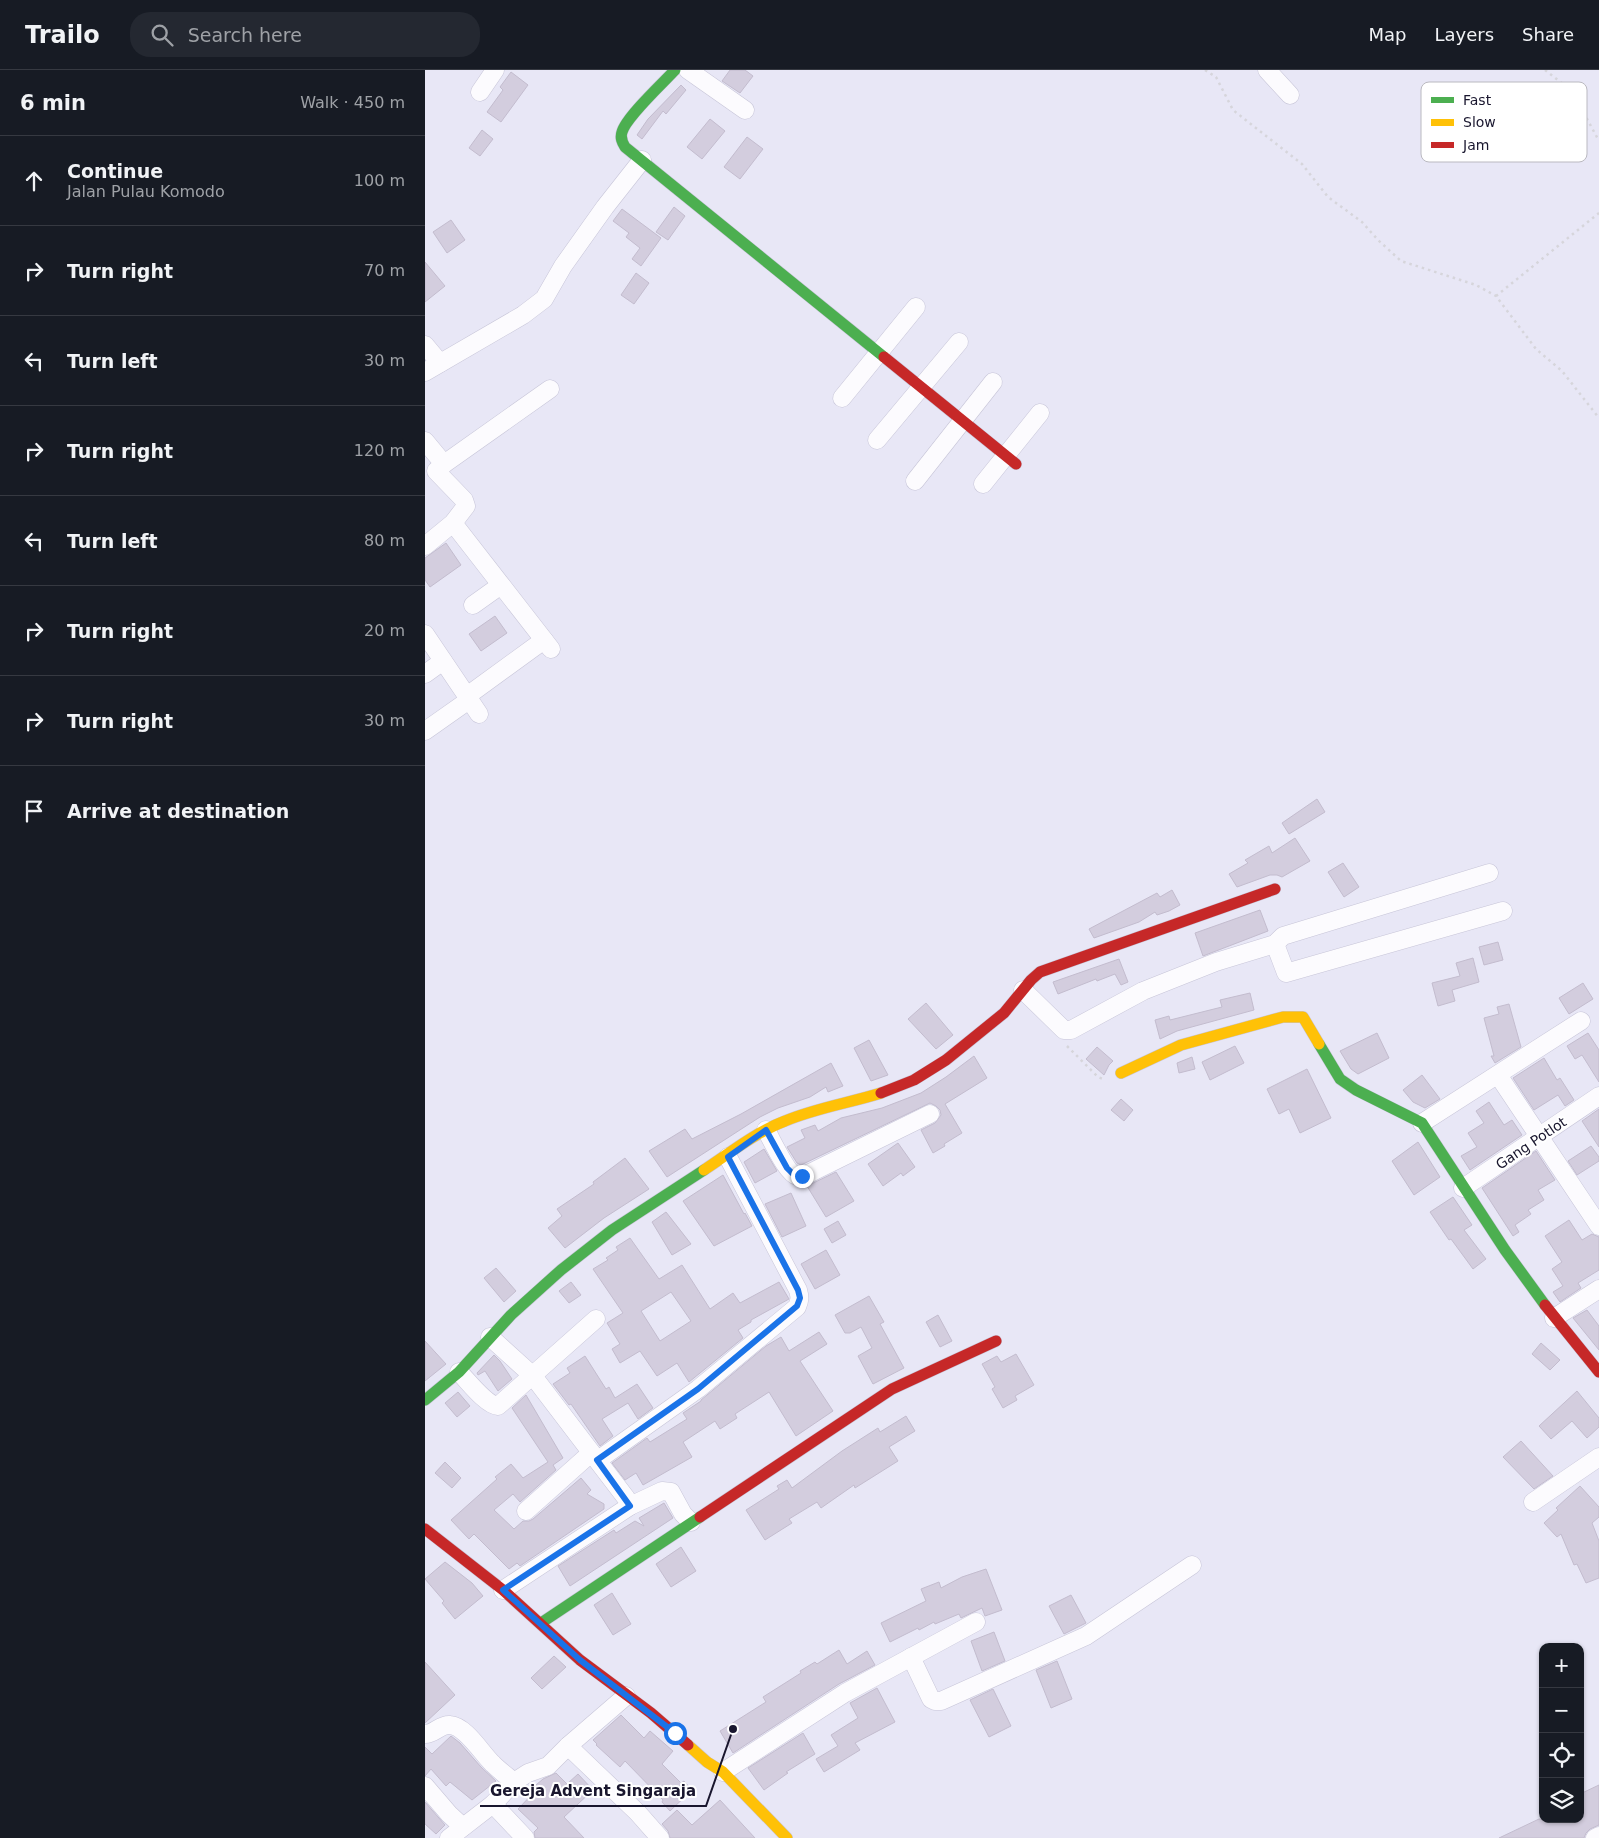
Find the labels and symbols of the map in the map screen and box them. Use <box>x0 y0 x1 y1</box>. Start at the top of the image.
legend <box>1421 82 1587 162</box>
text: Fast <box>1463 92 1492 108</box>
text: Slow <box>1463 114 1496 130</box>
text: Jam <box>1462 137 1489 153</box>
street label: Gang Potlot <box>1493 1113 1570 1172</box>
route end <box>791 1165 814 1188</box>
route start <box>664 1722 687 1745</box>
callout: Gereja Advent Singaraja <box>480 1776 706 1806</box>
text: Gereja Advent Singaraja <box>490 1782 696 1800</box>

